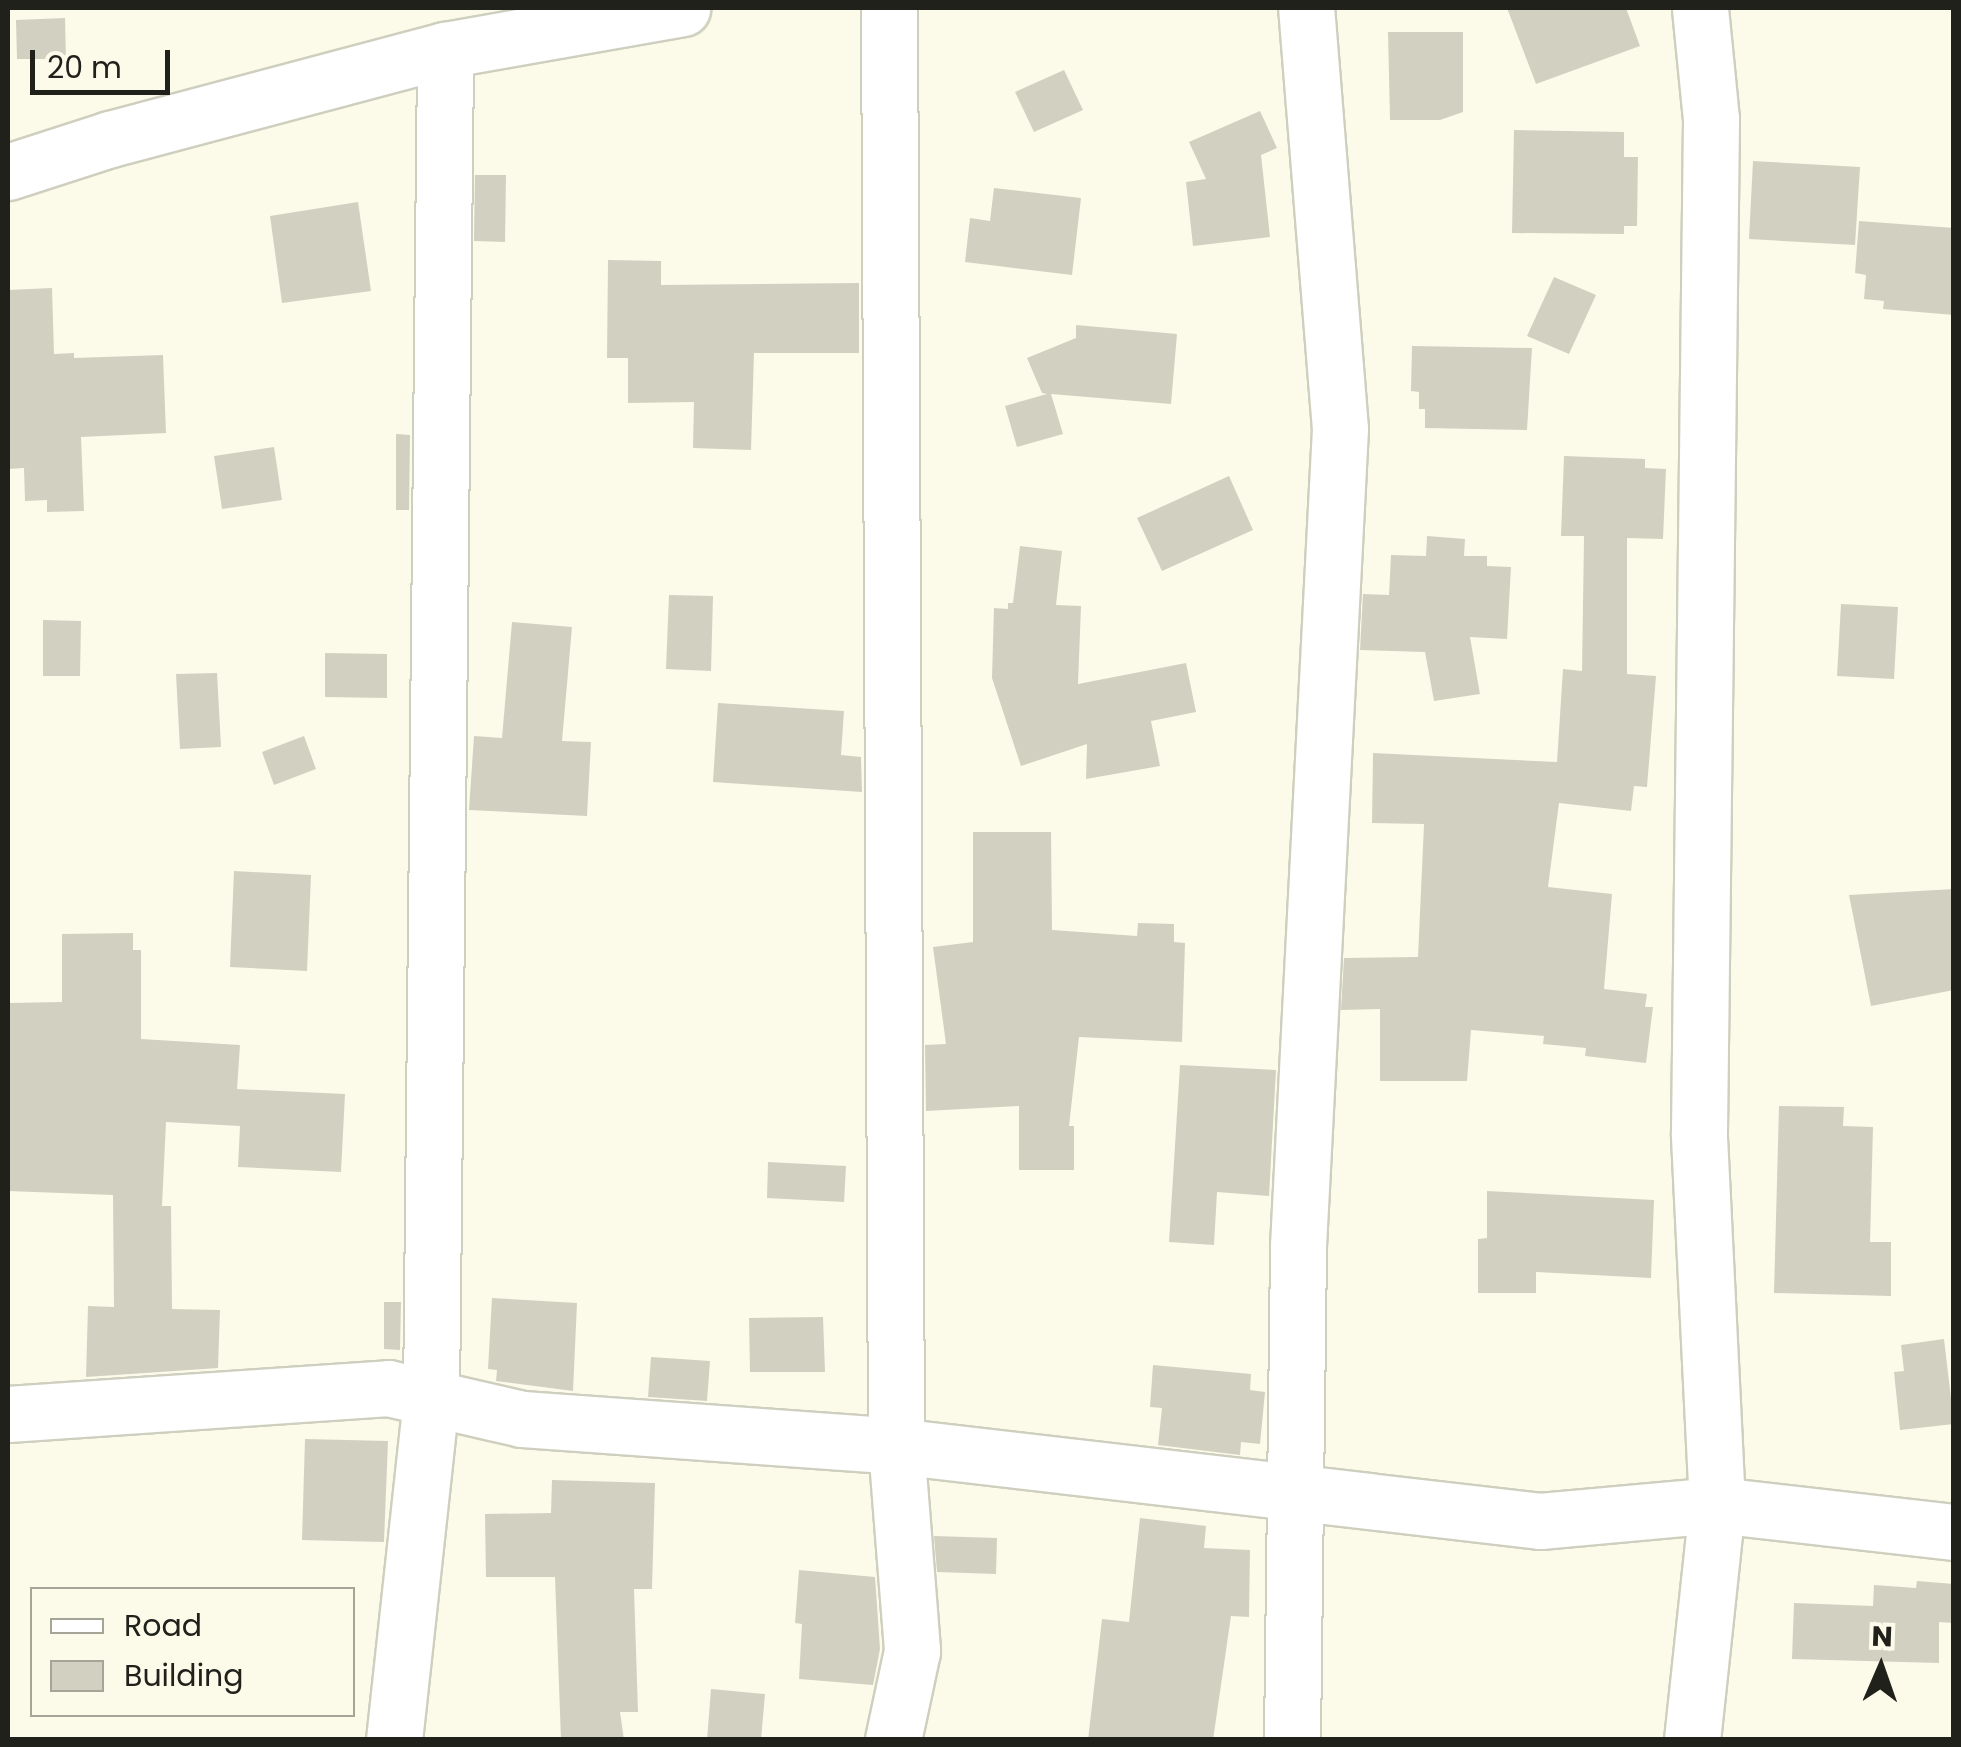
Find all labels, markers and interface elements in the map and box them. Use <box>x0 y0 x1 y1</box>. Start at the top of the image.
scale bar <box>35 30 175 92</box>
text: 20 m <box>47 46 122 89</box>
legend <box>30 1587 355 1717</box>
text: Road <box>124 1604 202 1647</box>
north arrow <box>1831 1617 1931 1717</box>
text: N <box>1871 1617 1893 1656</box>
text: Building <box>124 1654 244 1697</box>

